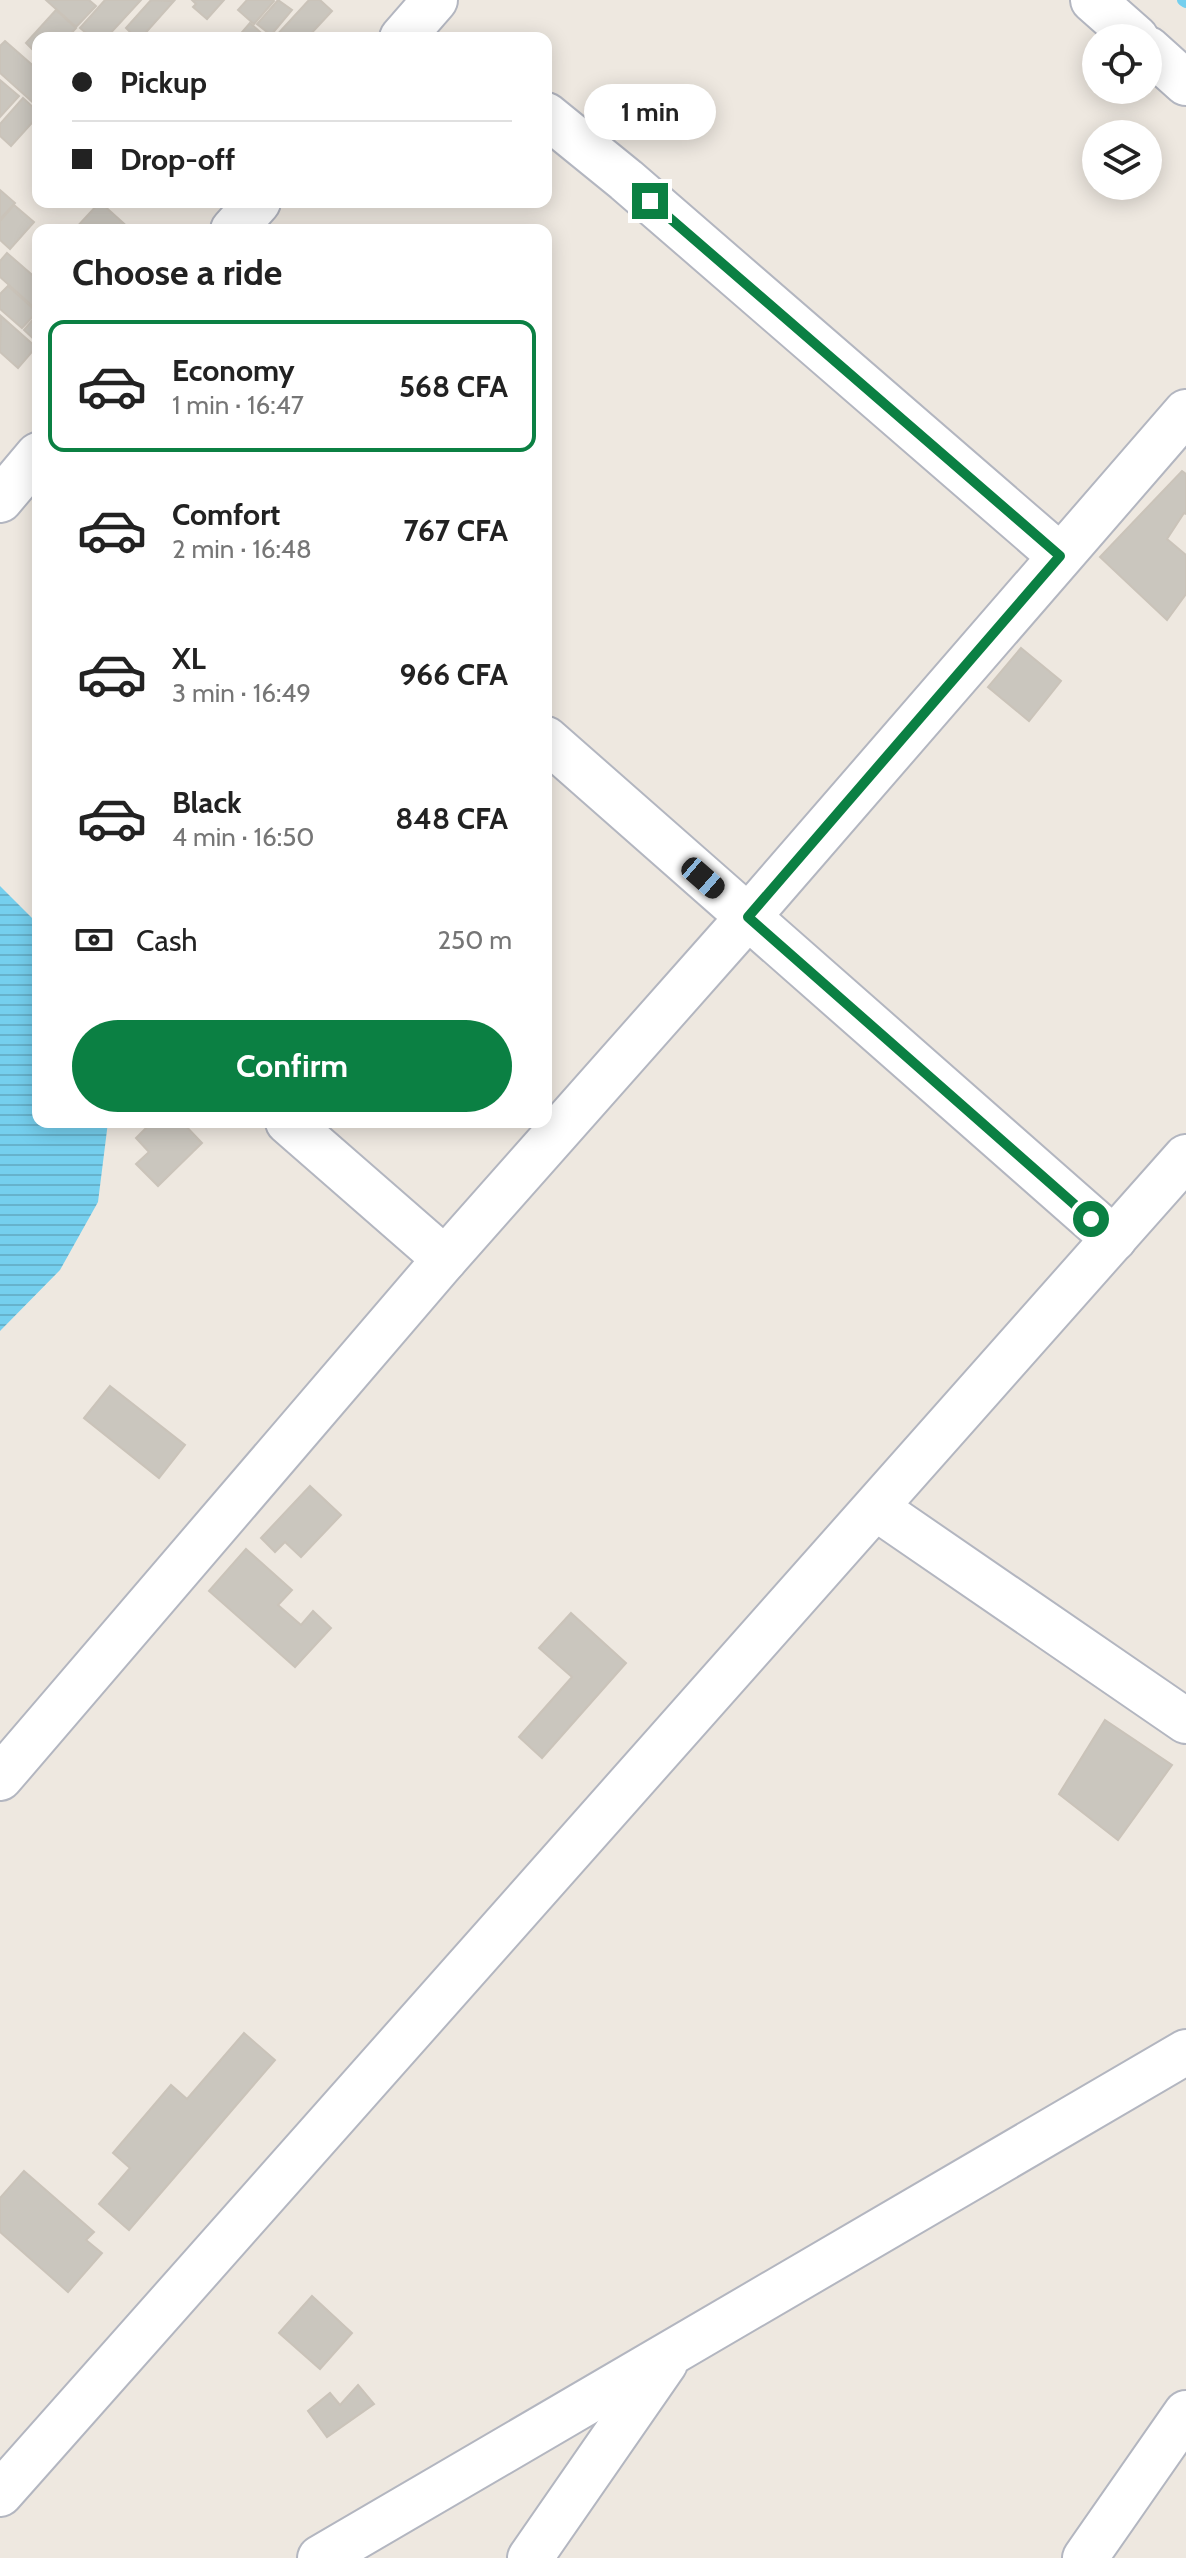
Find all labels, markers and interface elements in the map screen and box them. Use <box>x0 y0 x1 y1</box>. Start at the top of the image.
map controls <box>1082 24 1162 200</box>
button: locate <box>1082 24 1162 104</box>
text: Pickup <box>120 64 207 101</box>
callout: 1 min <box>584 85 716 141</box>
text: 1 min <box>621 96 679 128</box>
button: layers <box>1082 120 1162 200</box>
text: Drop-off <box>120 141 235 178</box>
route end <box>632 183 668 219</box>
text: Choose a ride <box>72 250 282 294</box>
icon: car <box>76 350 148 422</box>
text: Economy <box>172 352 295 389</box>
text: 568 CFA <box>399 368 508 405</box>
text: 1 min · 16:47 <box>172 389 304 421</box>
icon: car <box>76 494 148 566</box>
text: Comfort <box>172 496 280 533</box>
text: 767 CFA <box>403 512 508 549</box>
text: 2 min · 16:48 <box>172 533 312 565</box>
icon: car <box>76 638 148 710</box>
text: XL <box>172 640 206 677</box>
text: 966 CFA <box>399 656 508 693</box>
text: 3 min · 16:49 <box>172 677 311 709</box>
icon: car <box>76 782 148 854</box>
text: Black <box>172 784 242 821</box>
text: 848 CFA <box>395 800 508 837</box>
text: 4 min · 16:50 <box>172 821 314 853</box>
car <box>677 853 729 903</box>
icon: cash <box>72 918 116 962</box>
text: Cash <box>136 922 198 959</box>
text: 250 m <box>438 924 512 956</box>
button: Confirm <box>72 1020 512 1112</box>
route start <box>1073 1201 1109 1237</box>

